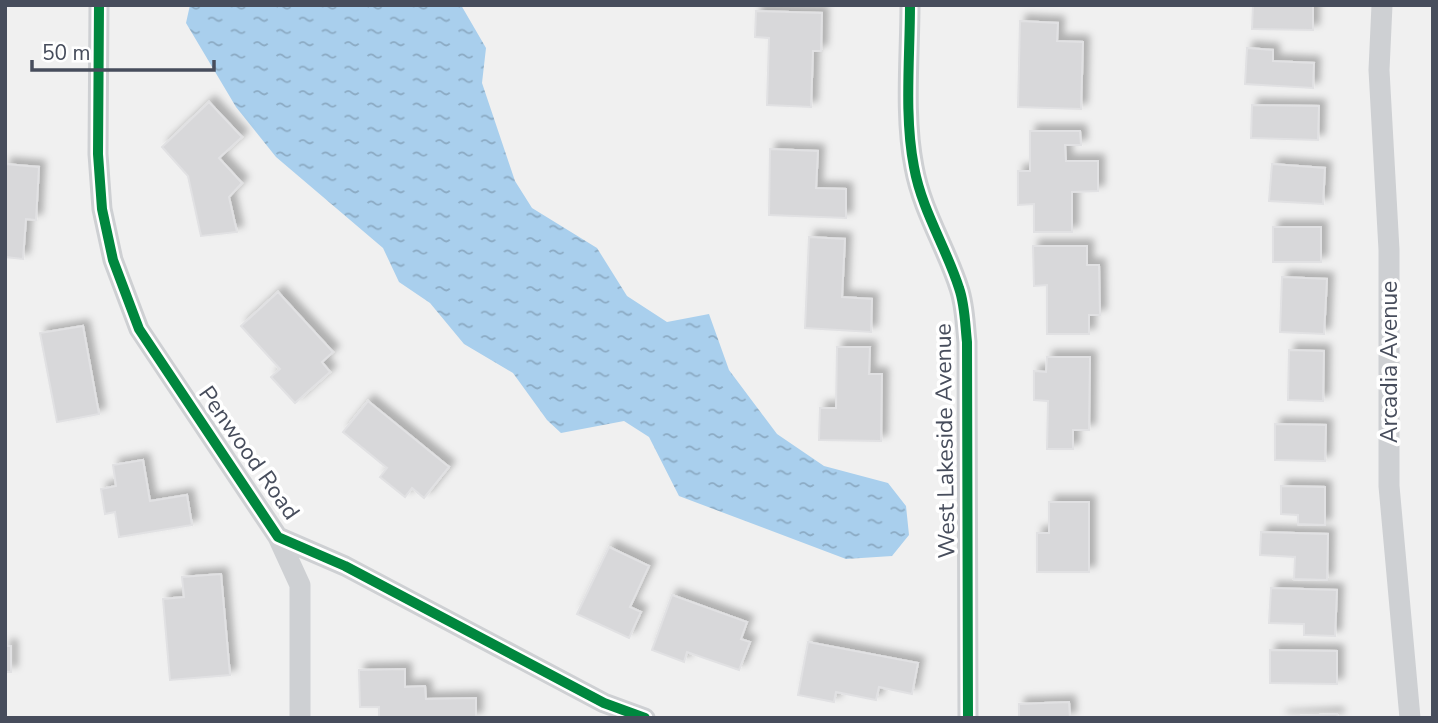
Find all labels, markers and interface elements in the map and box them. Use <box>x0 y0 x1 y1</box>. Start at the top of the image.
scale bar <box>32 28 214 72</box>
text: 50 m <box>42 39 91 67</box>
street label: Arcadia Avenue <box>1374 281 1405 443</box>
street label: West Lakeside Avenue <box>927 323 963 559</box>
street label: Penwood Road <box>191 380 307 526</box>

